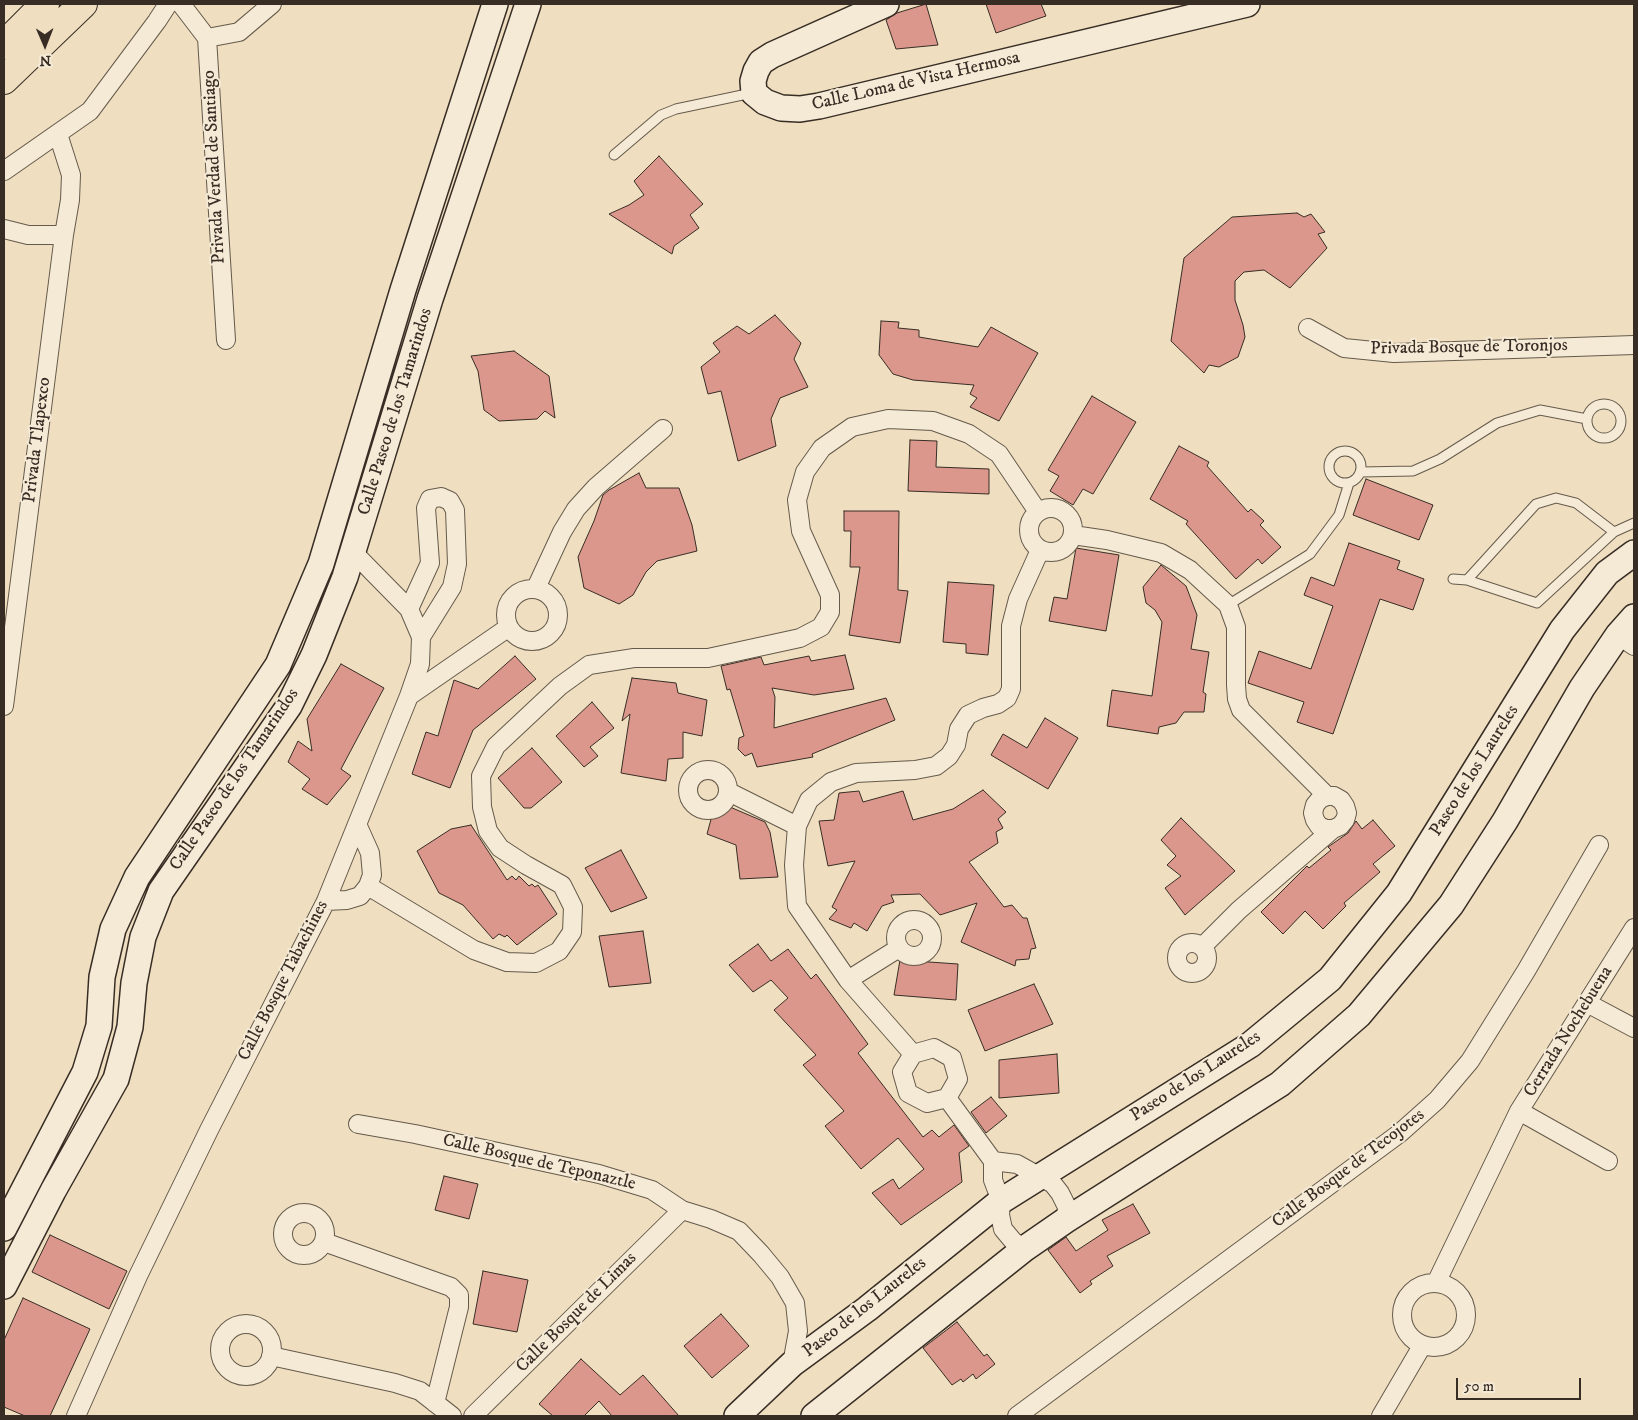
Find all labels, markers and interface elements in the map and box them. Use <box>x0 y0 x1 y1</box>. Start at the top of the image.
north arrow <box>20 20 70 70</box>
street label: Calle Loma de Vista Hermosa <box>810 48 1022 116</box>
text: N <box>39 51 51 69</box>
street label: Privada Verdad de Santiago <box>199 70 231 264</box>
street label: Calle Paseo de los Tamarindos <box>354 306 438 518</box>
street label: Privada Bosque de Toronjos <box>1370 335 1568 361</box>
street label: Privada Tlapexco <box>20 376 56 504</box>
street label: Calle Paseo de los Tamarindos <box>166 685 304 875</box>
street label: Paseo de los Laureles <box>1426 701 1524 841</box>
street label: Calle Bosque Tabachines <box>234 897 334 1065</box>
street label: Cerrada Nochebuena <box>1520 963 1618 1101</box>
street label: Paseo de los Laureles <box>1127 1027 1265 1127</box>
street label: Calle Bosque de Tecojotes <box>1269 1105 1429 1233</box>
street label: Calle Bosque de Teponaztle <box>440 1130 638 1196</box>
street label: Calle Bosque de Limas <box>512 1248 642 1378</box>
street label: Paseo de los Laureles <box>799 1253 931 1363</box>
scale bar <box>1458 1368 1583 1400</box>
text: 50 m <box>1464 1377 1494 1396</box>

